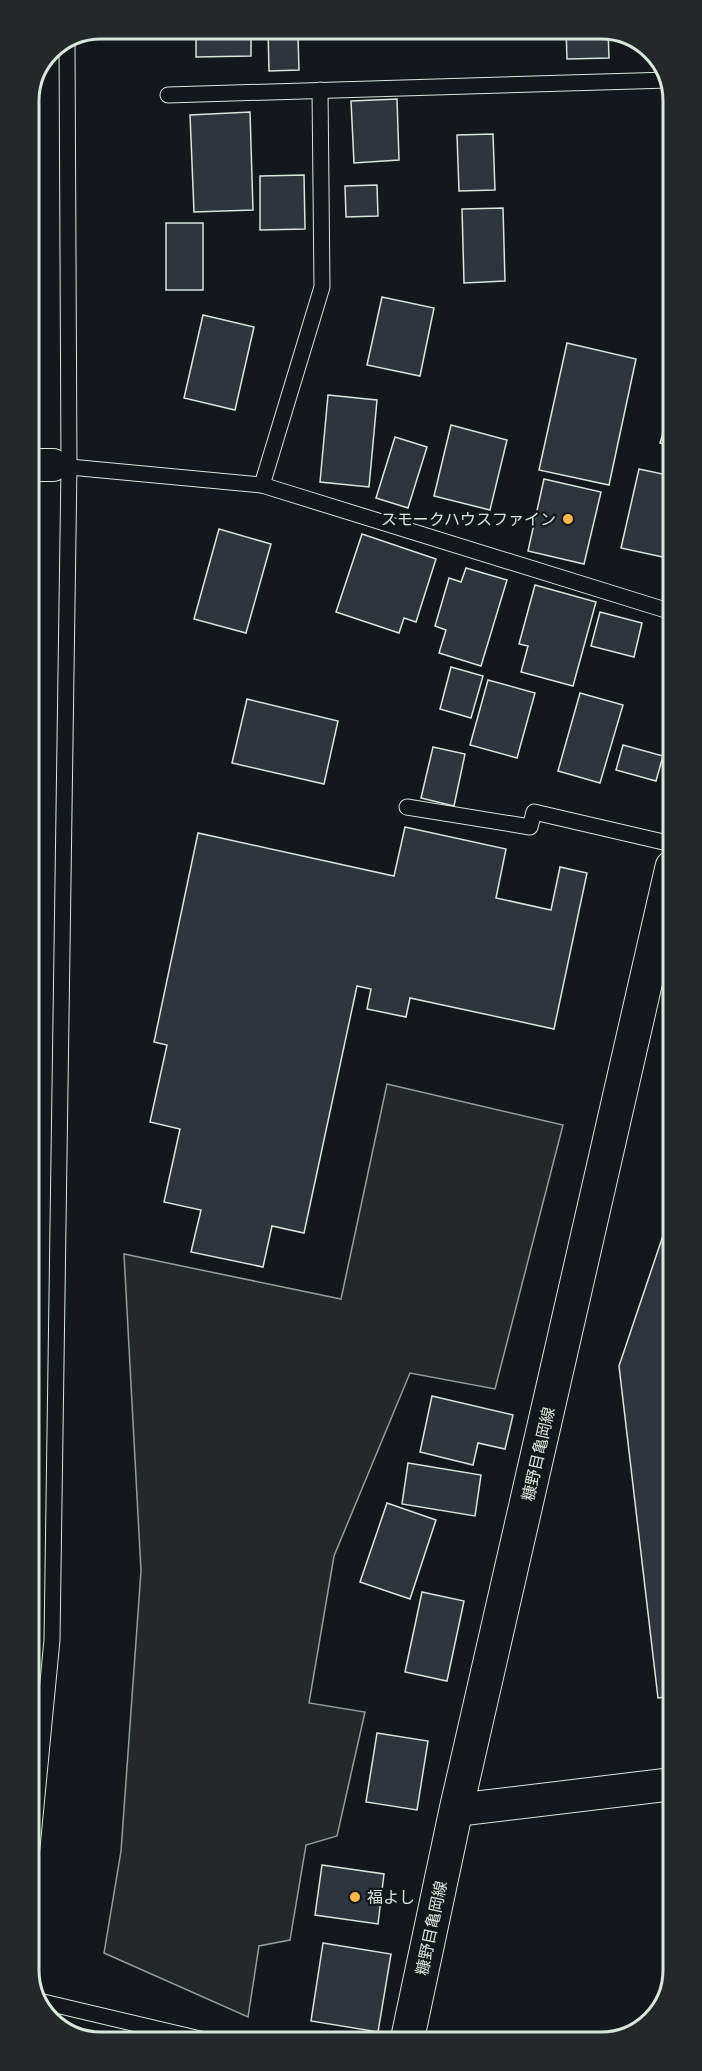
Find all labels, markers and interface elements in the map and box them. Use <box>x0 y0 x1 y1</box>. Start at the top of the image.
place label: スモークハウスファイン <box>381 511 556 530</box>
marker: スモークハウスファイン <box>561 512 575 526</box>
street label: 糠野目亀岡線 <box>519 1405 560 1503</box>
street label: 糠野目亀岡線 <box>413 1879 452 1977</box>
place label: 福よし <box>367 1889 415 1908</box>
marker: 福よし <box>348 1890 362 1904</box>

